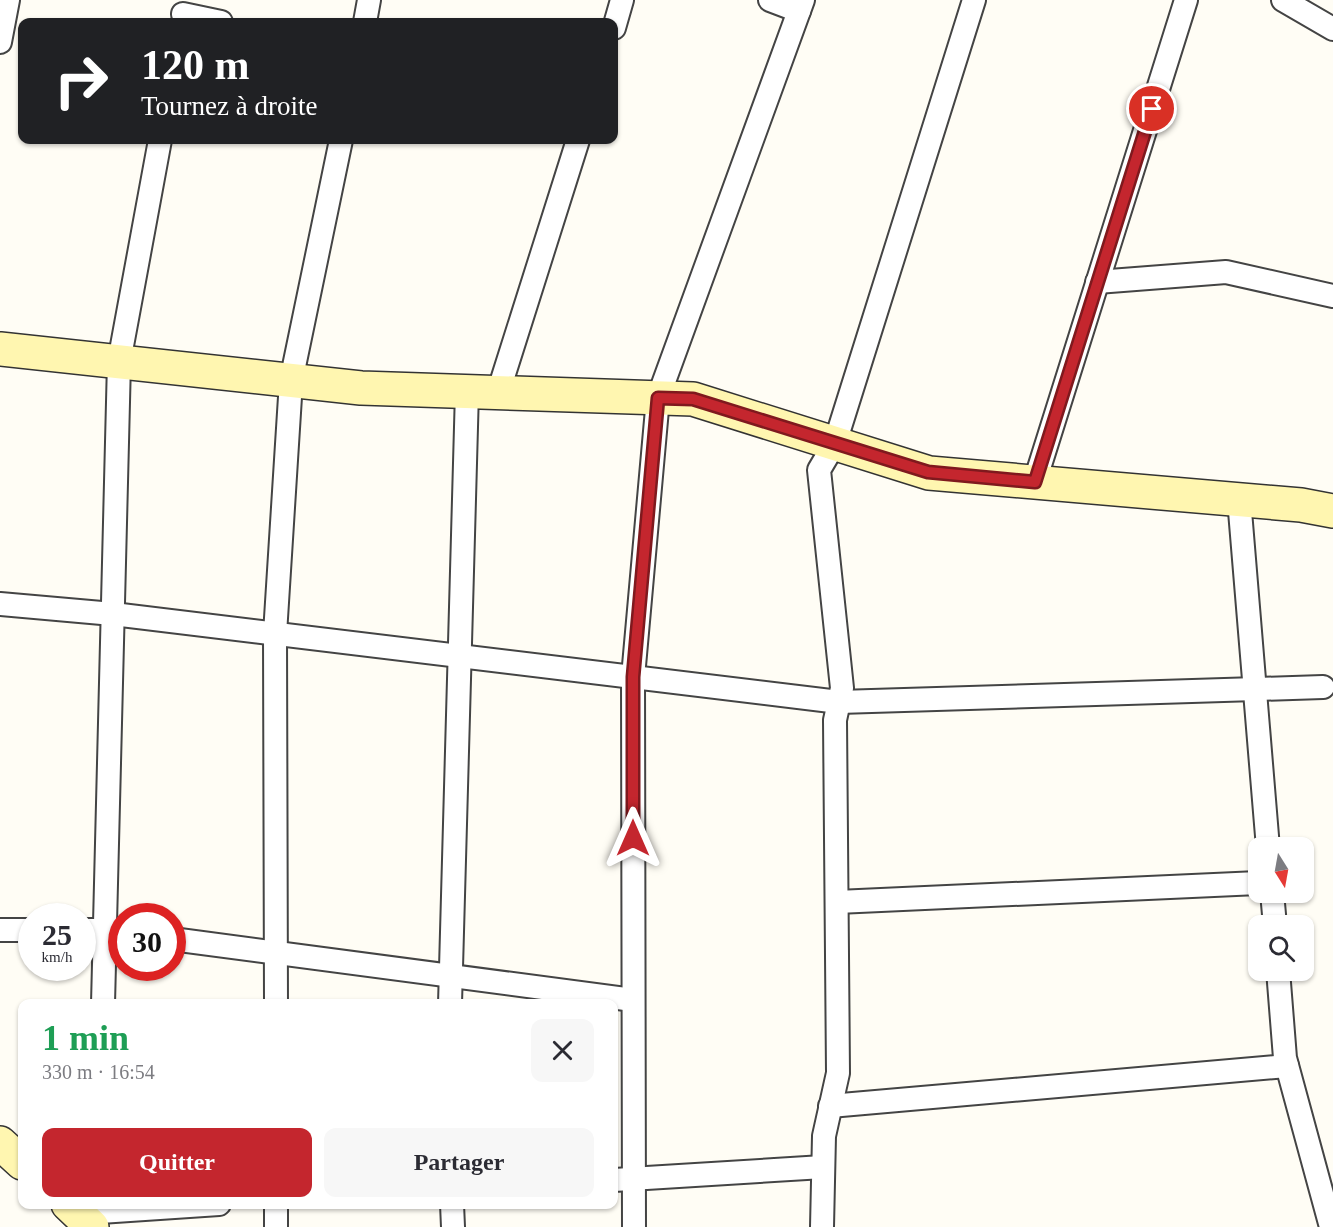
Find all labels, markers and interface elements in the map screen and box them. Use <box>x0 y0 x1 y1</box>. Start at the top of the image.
icon: right <box>42 42 120 120</box>
text: 120 m <box>141 42 250 88</box>
pin <box>1126 83 1177 134</box>
text: Tournez à droite <box>141 91 318 121</box>
icon: arrive <box>1135 92 1168 125</box>
position arrow <box>601 806 665 870</box>
north arrow <box>1248 837 1314 903</box>
map controls <box>1248 837 1314 981</box>
speed limit sign: 30 <box>108 903 186 981</box>
button: search <box>1248 915 1314 981</box>
text: 25 <box>42 918 72 951</box>
text: km/h <box>42 949 72 965</box>
text: 1 min <box>42 1018 129 1058</box>
button: close <box>531 1019 594 1082</box>
text: 330 m · 16:54 <box>42 1061 155 1083</box>
button: Quitter <box>42 1128 312 1197</box>
button: Partager <box>324 1128 594 1197</box>

